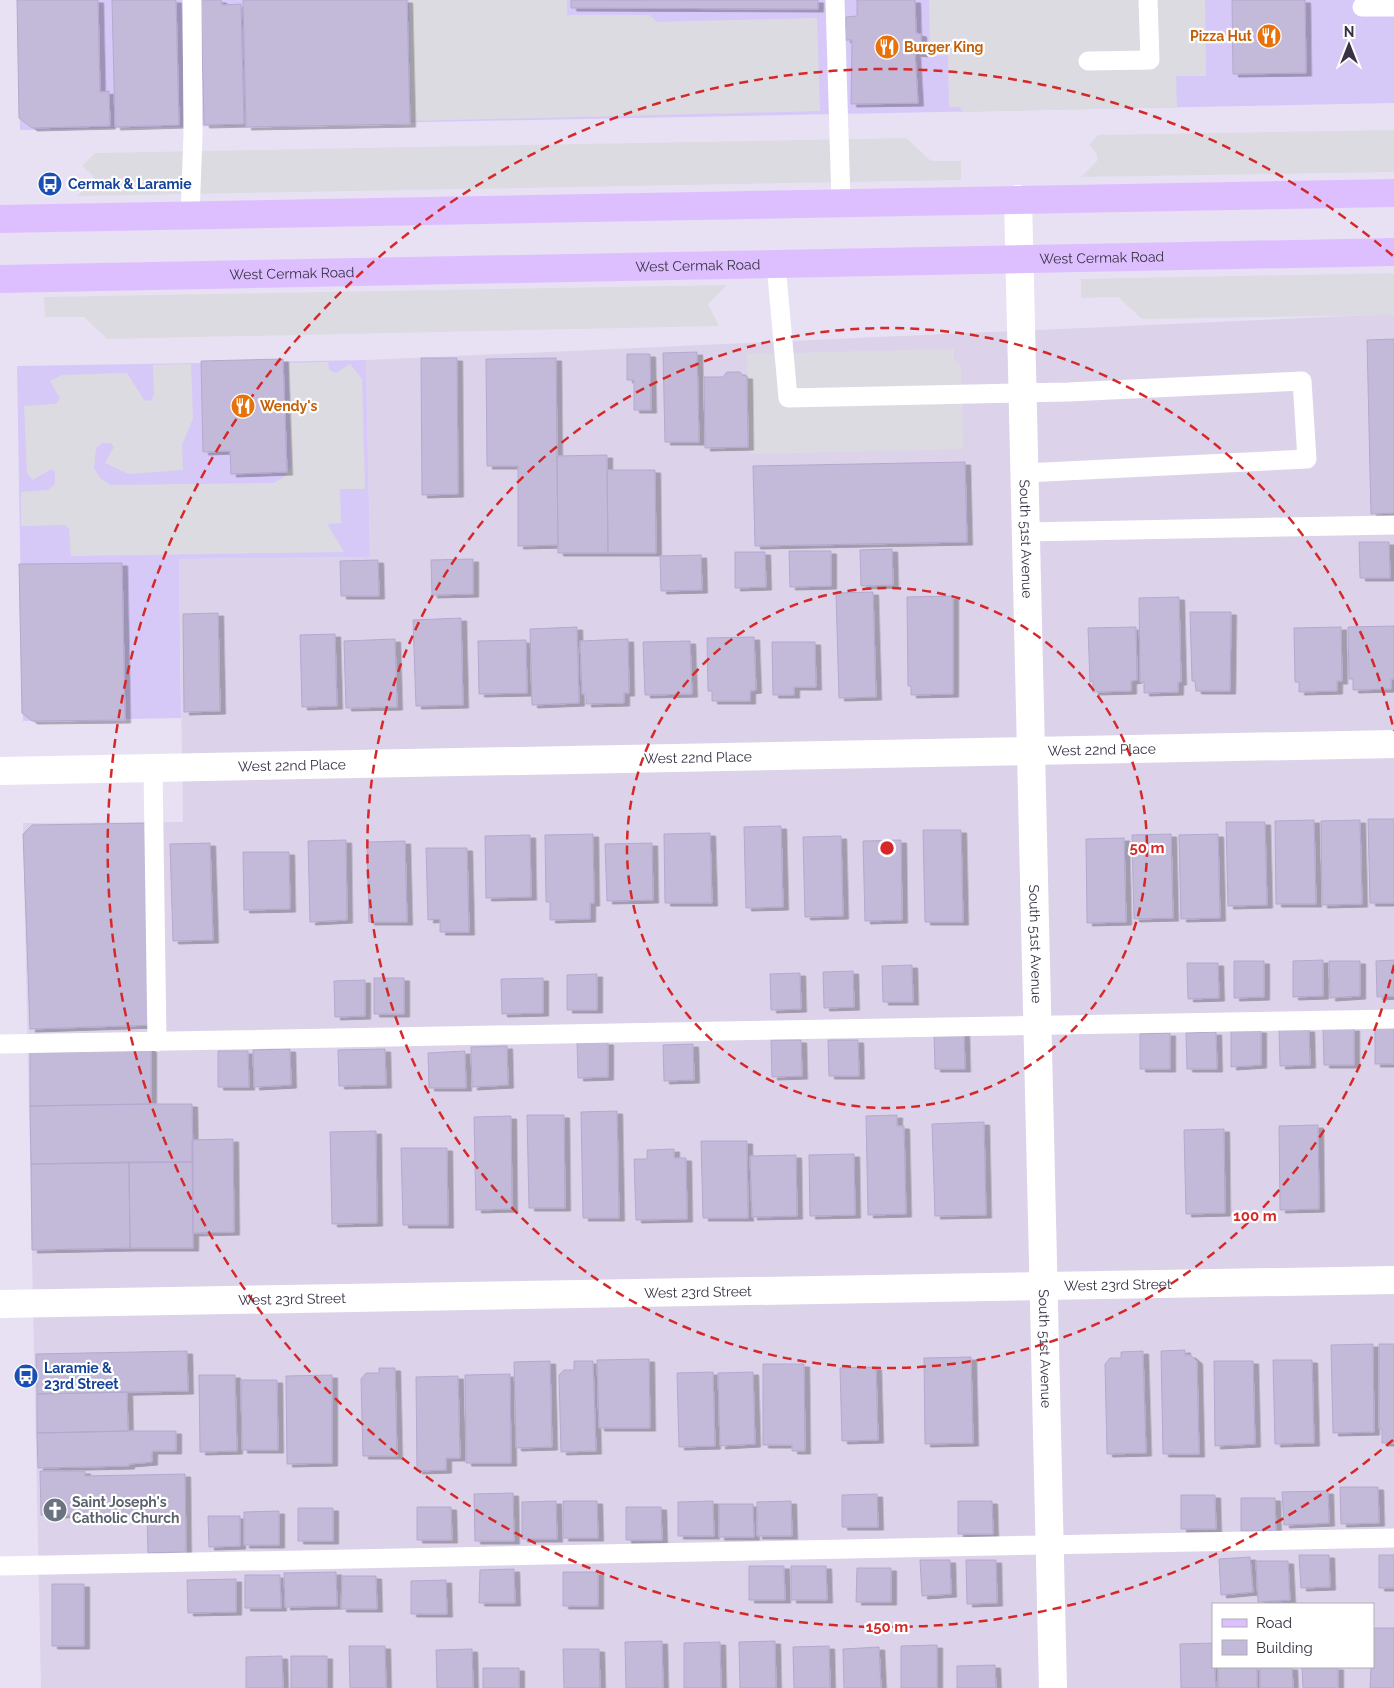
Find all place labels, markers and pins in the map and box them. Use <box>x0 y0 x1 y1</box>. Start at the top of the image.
restaurant icon: Pizza Hut <box>1256 23 1282 49</box>
place label: Pizza Hut <box>1190 28 1253 44</box>
restaurant icon: Burger King <box>874 34 900 60</box>
place label: Burger King <box>904 39 984 55</box>
bus stop icon: Cermak & Laramie <box>37 171 63 197</box>
place label: Cermak & Laramie <box>68 176 192 192</box>
restaurant icon: Wendy's <box>230 393 256 419</box>
place label: Wendy's <box>260 398 317 414</box>
centre of rings <box>878 839 896 857</box>
place label: Laramie & 23rd Street <box>44 1360 119 1392</box>
bus stop icon: Laramie & 23rd Street <box>13 1363 39 1389</box>
place label: Saint Joseph's Catholic Church <box>72 1494 180 1526</box>
church icon: Saint Joseph's Catholic Church <box>42 1497 68 1523</box>

